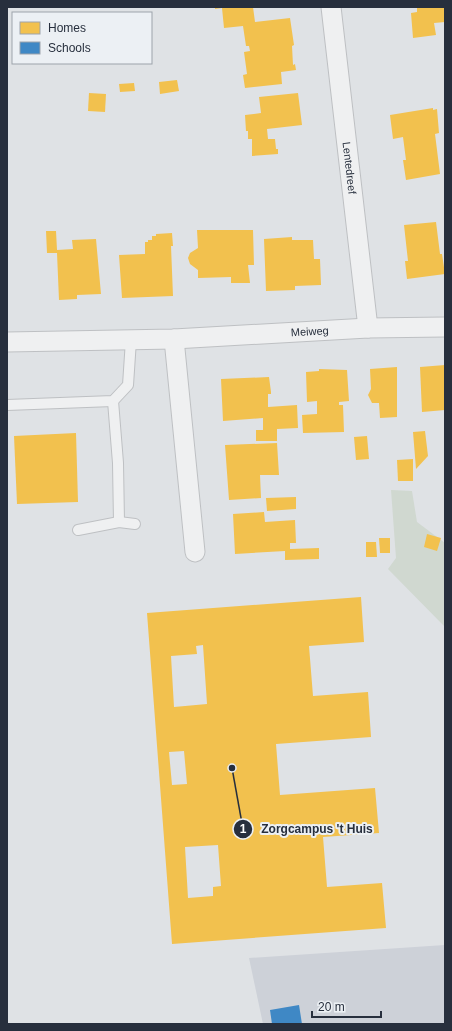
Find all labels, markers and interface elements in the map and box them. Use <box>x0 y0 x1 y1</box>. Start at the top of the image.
legend <box>12 12 152 64</box>
text: Homes <box>48 21 86 35</box>
text: Schools <box>48 41 91 55</box>
street label: Lentedreef <box>341 141 359 196</box>
street label: Meiweg <box>290 324 329 338</box>
callout: Zorgcampus 't Huis <box>233 817 380 841</box>
text: 1 <box>240 822 247 836</box>
text: Zorgcampus 't Huis <box>261 822 373 836</box>
scale bar <box>312 993 381 1019</box>
text: 20 m <box>318 1000 345 1014</box>

